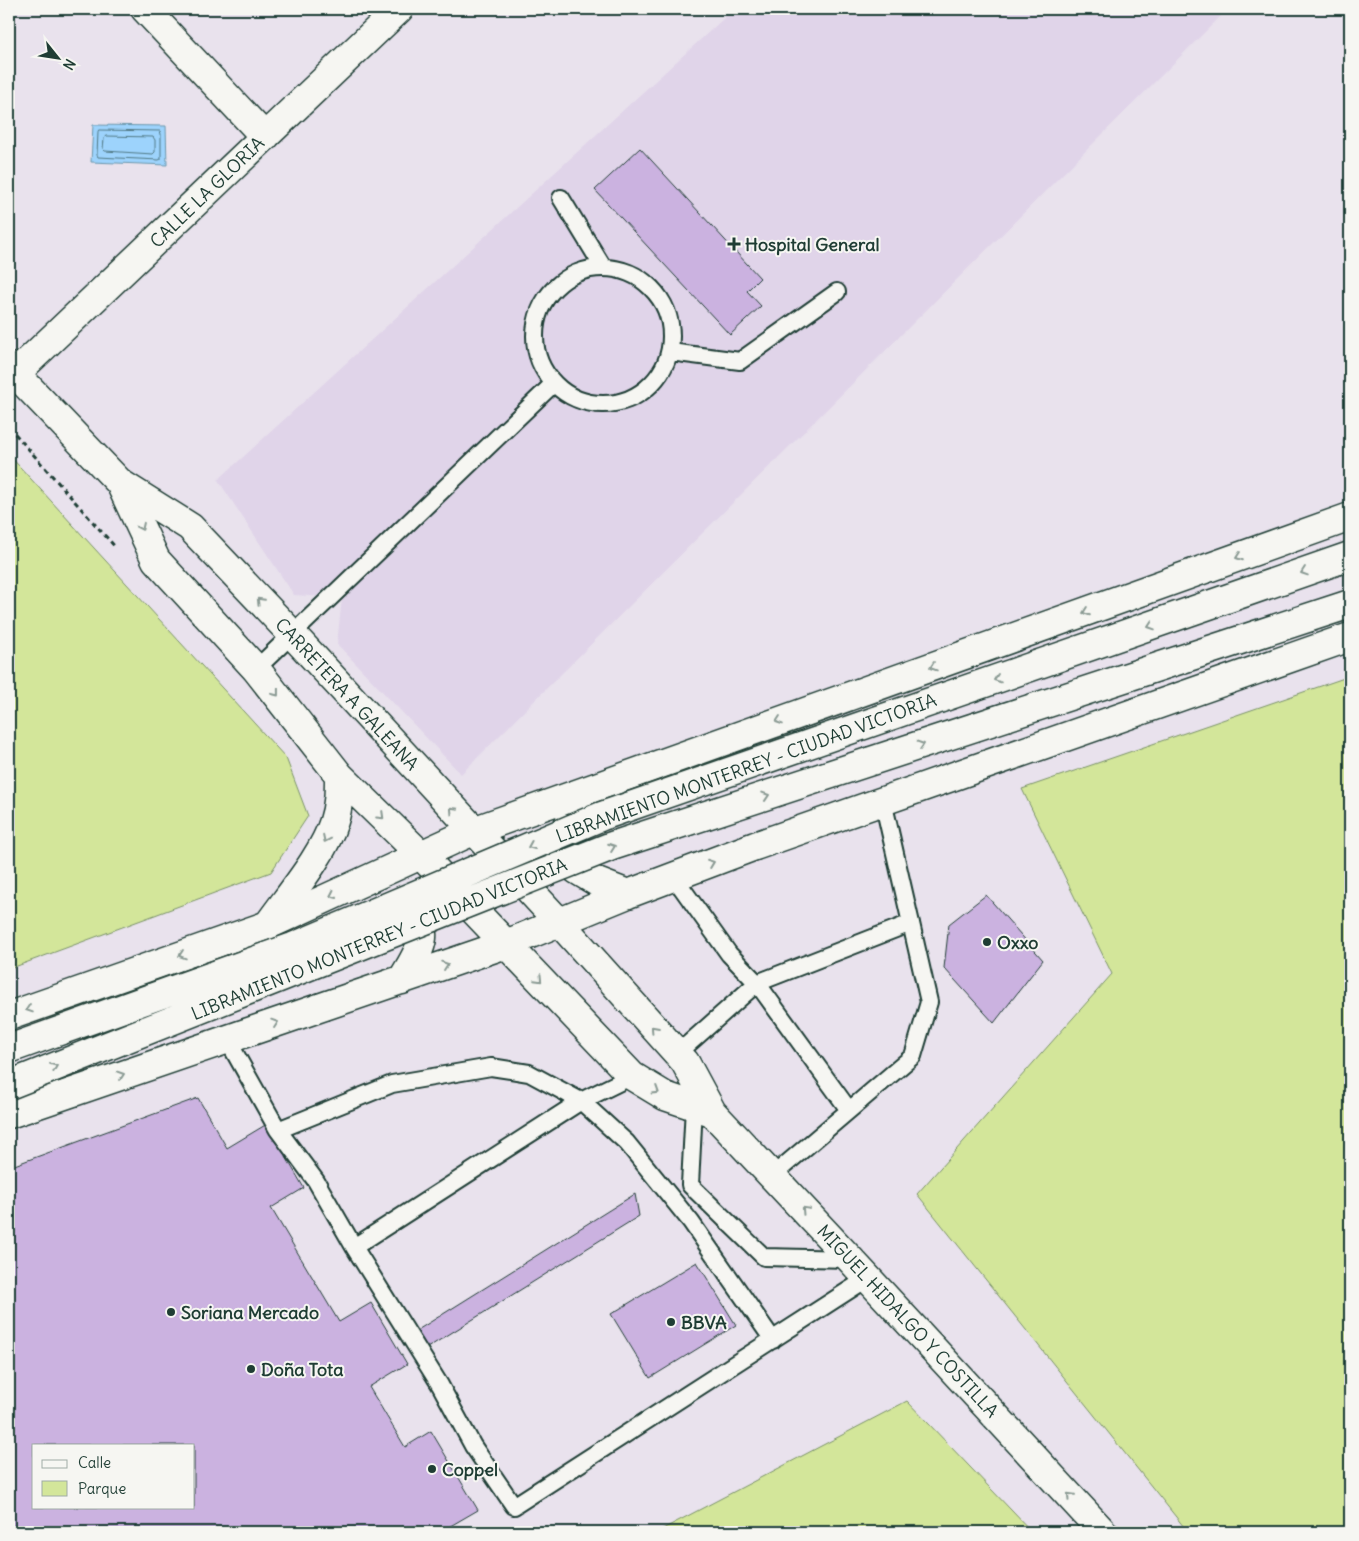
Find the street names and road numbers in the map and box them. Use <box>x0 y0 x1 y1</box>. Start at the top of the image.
street label: CALLE LA GLORIA <box>145 132 269 252</box>
street label: CARRETERA A GALEANA <box>270 613 424 775</box>
street label: LIBRAMIENTO MONTERREY - CIUDAD VICTORIA <box>553 688 939 848</box>
street label: LIBRAMIENTO MONTERREY - CIUDAD VICTORIA <box>188 853 570 1025</box>
street label: MIGUEL HIDALGO Y COSTILLA <box>812 1220 1004 1422</box>

